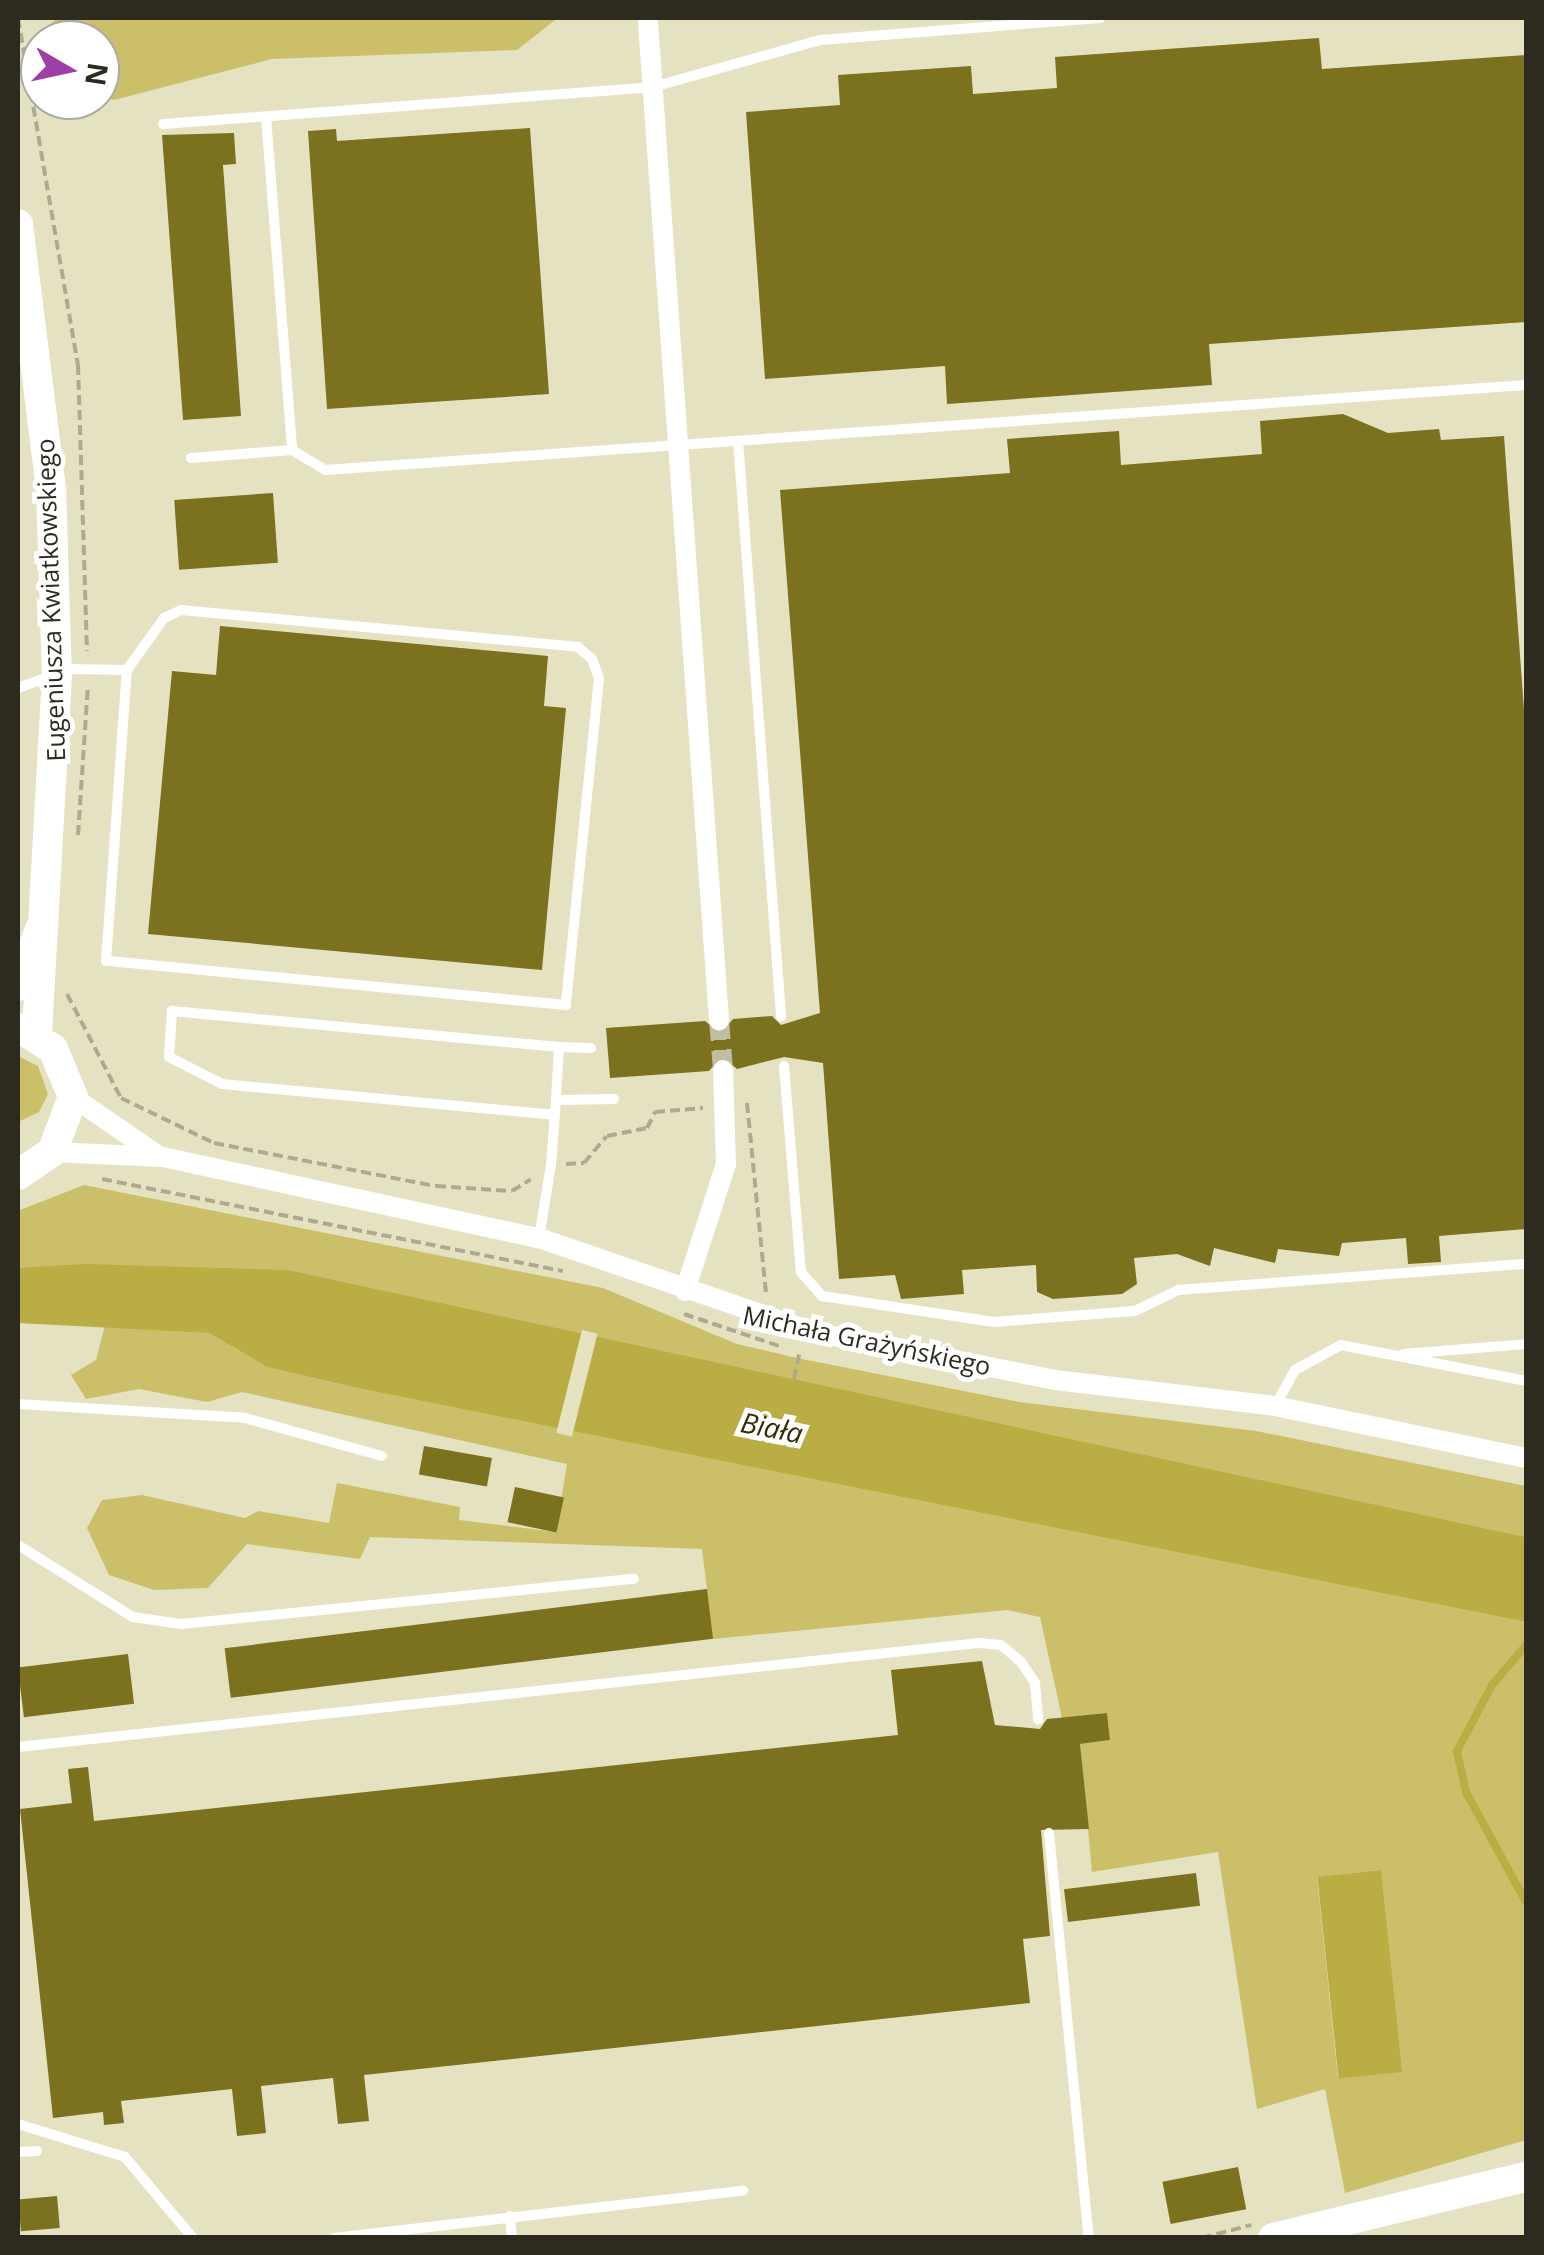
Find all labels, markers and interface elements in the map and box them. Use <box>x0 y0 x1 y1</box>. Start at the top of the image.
north arrow <box>20 20 120 120</box>
text: N <box>77 60 118 89</box>
street label: Eugeniusza Kwiatkowskiego <box>29 438 71 762</box>
street label: Michała Grażyńskiego <box>740 1299 994 1381</box>
water label: Biała <box>738 1405 806 1449</box>

